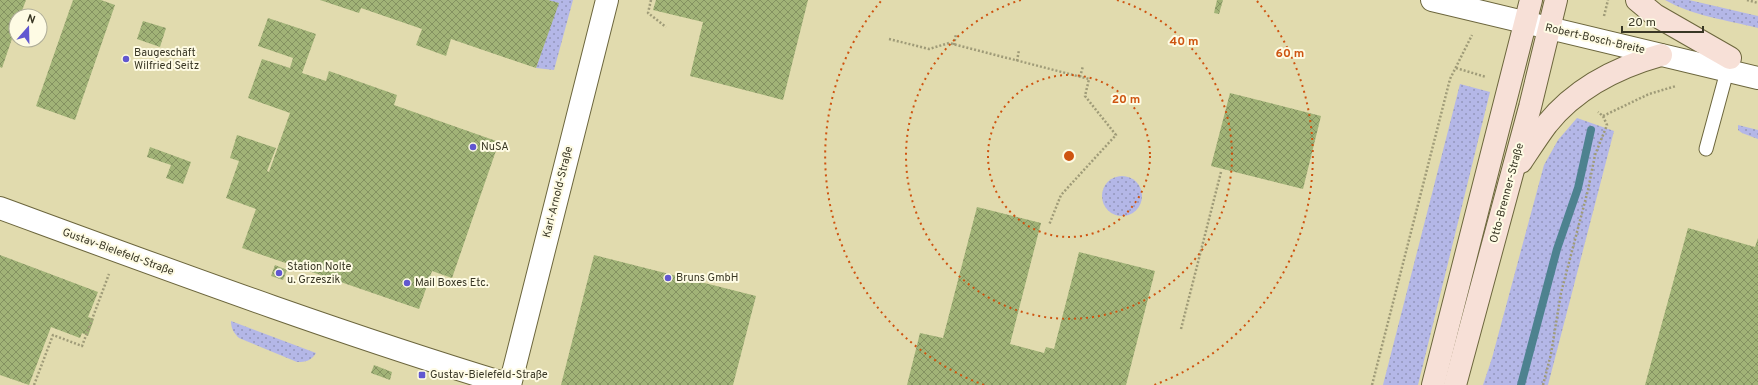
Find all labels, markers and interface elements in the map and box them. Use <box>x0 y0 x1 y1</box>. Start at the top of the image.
north arrow <box>8 8 48 48</box>
scale bar <box>1622 8 1703 34</box>
text: N <box>25 12 37 27</box>
text: 20 m <box>1628 15 1656 31</box>
street label: Robert-Bosch-Breite <box>1544 21 1646 57</box>
text: 40 m <box>1169 34 1199 50</box>
place label: Baugeschäft Wilfried Seitz <box>134 46 199 73</box>
text: 60 m <box>1276 46 1304 62</box>
marker: Baugeschäft Wilfried Seitz <box>121 54 131 64</box>
text: 20 m <box>1112 92 1140 108</box>
place label: NuSA <box>481 140 509 154</box>
street label: Otto-Brenner-Straße <box>1487 141 1527 244</box>
marker: NuSA <box>468 142 478 152</box>
street label: Karl-Arnold-Straße <box>540 145 576 239</box>
centre of rings <box>1062 149 1076 163</box>
street label: Gustav-Bielefeld-Straße <box>60 225 176 279</box>
place label: Station Nolte u. Grzeszik <box>287 260 352 287</box>
marker: Station Nolte u. Grzeszik <box>274 268 284 278</box>
place label: Bruns GmbH <box>676 271 738 285</box>
marker: Bruns GmbH <box>663 273 673 283</box>
place label: Mail Boxes Etc. <box>415 276 488 290</box>
marker: Mail Boxes Etc. <box>402 278 412 288</box>
place label: Gustav-Bielefeld-Straße <box>430 368 548 382</box>
marker: Gustav-Bielefeld-Straße <box>417 370 427 380</box>

